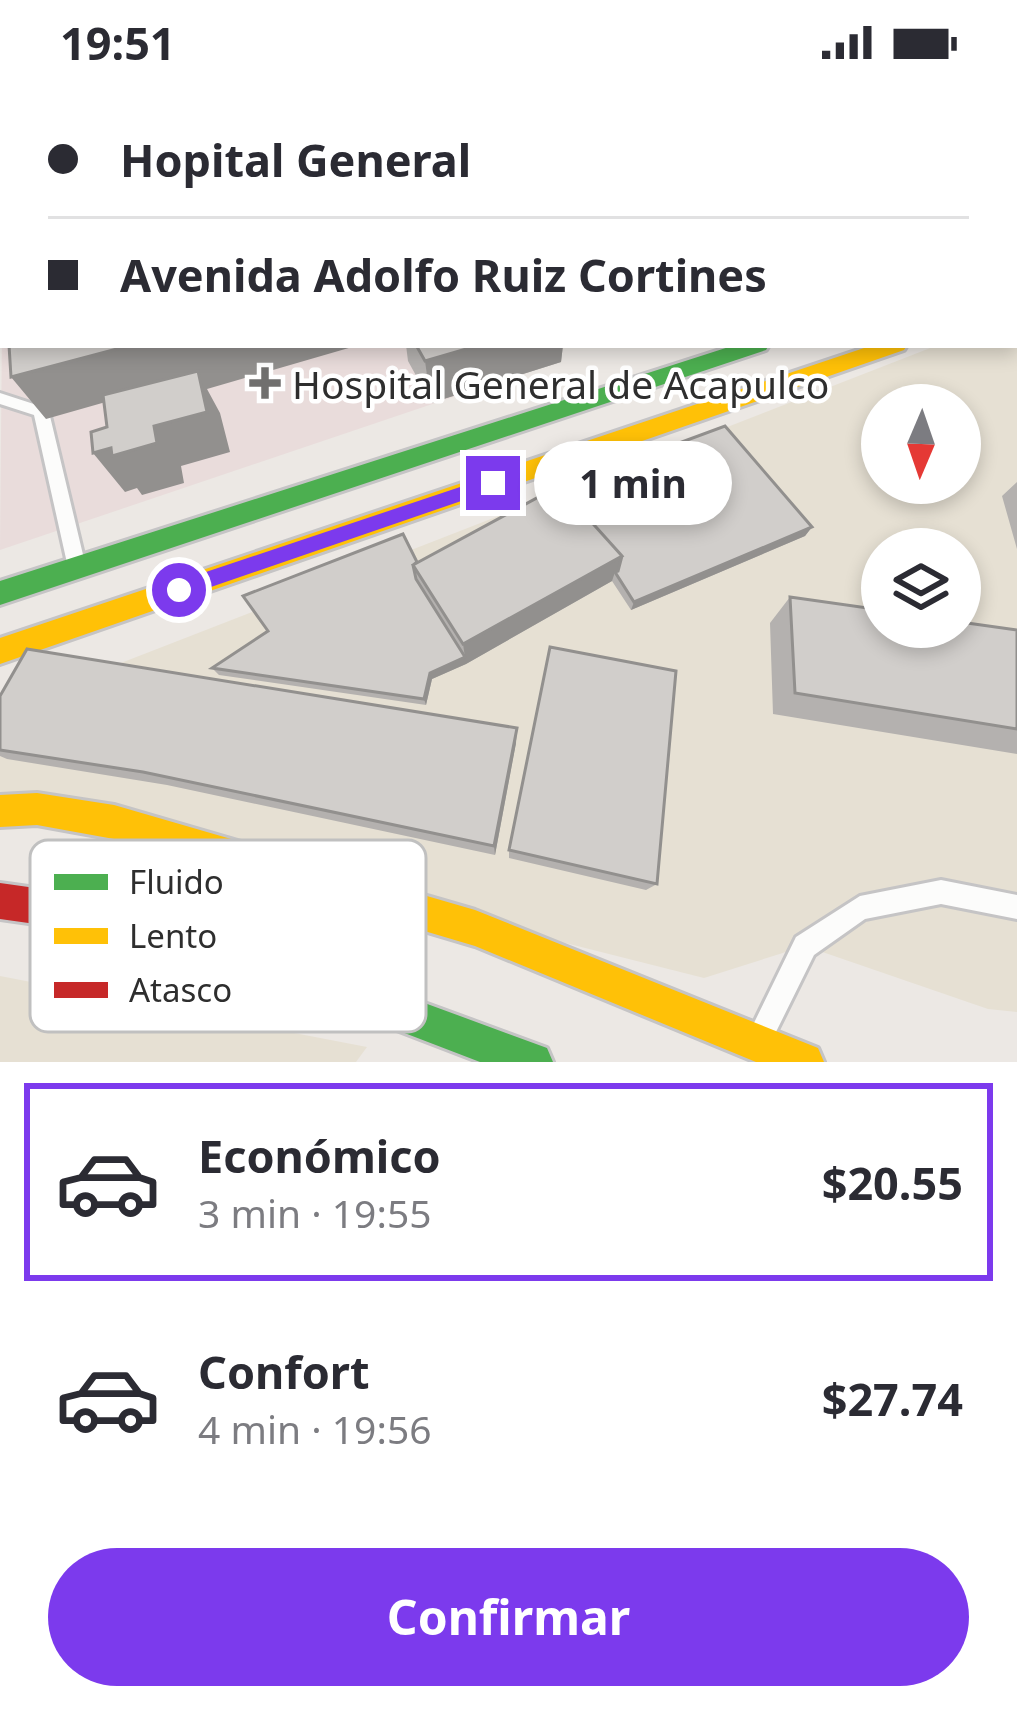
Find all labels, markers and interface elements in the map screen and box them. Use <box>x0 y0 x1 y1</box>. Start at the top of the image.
text: 19:51 <box>60 12 176 73</box>
text: Hopital General <box>120 129 471 190</box>
text: Avenida Adolfo Ruiz Cortines <box>120 244 767 305</box>
place label: Hospital General de Acapulco <box>292 357 829 410</box>
marker: Hospital General de Acapulco <box>249 367 281 399</box>
north arrow <box>861 384 981 504</box>
map controls <box>861 384 981 648</box>
callout: 1 min <box>535 441 733 525</box>
route end <box>466 456 520 510</box>
text: 1 min <box>579 456 687 509</box>
button: layers <box>861 528 981 648</box>
route start <box>152 563 206 617</box>
legend <box>30 840 426 1032</box>
text: Fluido <box>129 859 224 904</box>
text: Lento <box>129 913 217 958</box>
text: Atasco <box>129 967 232 1012</box>
text: Económico <box>198 1125 441 1186</box>
icon: car <box>54 1128 162 1236</box>
text: $20.55 <box>822 1152 963 1213</box>
text: 3 min · 19:55 <box>198 1186 432 1239</box>
text: Confort <box>198 1341 369 1402</box>
icon: car <box>54 1344 162 1452</box>
text: $27.74 <box>822 1368 963 1429</box>
text: 4 min · 19:56 <box>198 1402 432 1455</box>
button: Confirmar <box>48 1548 969 1686</box>

